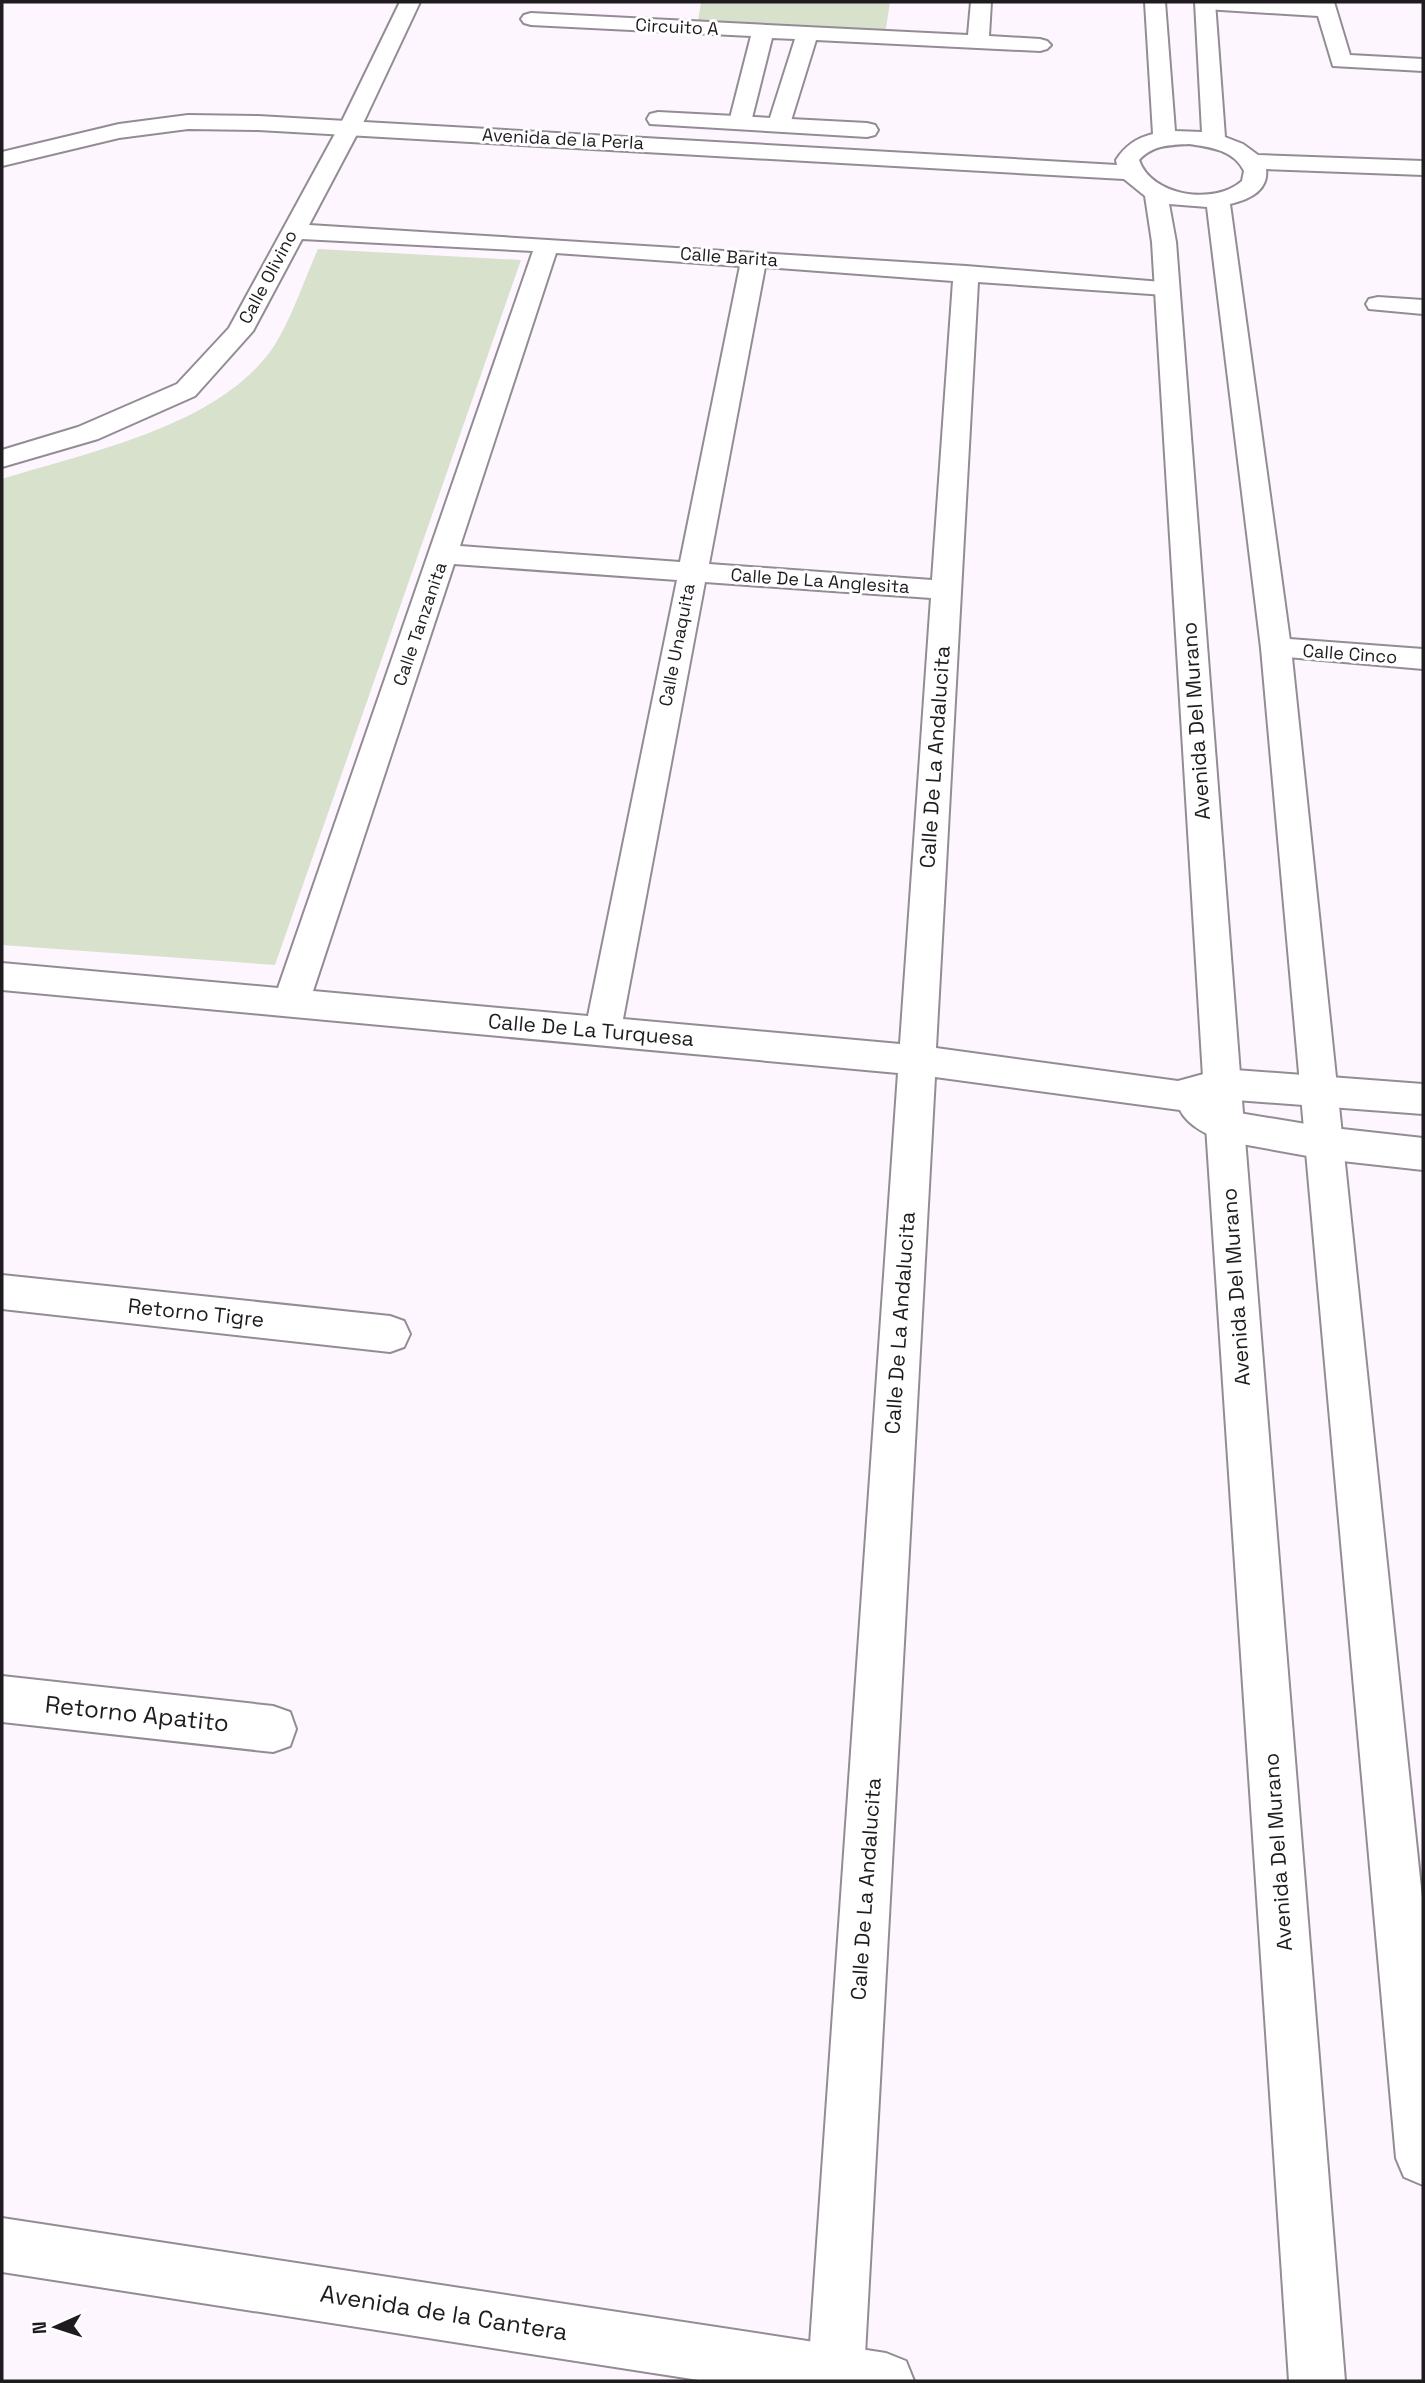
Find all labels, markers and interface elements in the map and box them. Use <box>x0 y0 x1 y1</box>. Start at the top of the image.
street label: Circuito A <box>635 13 719 40</box>
street label: Avenida de la Perla <box>482 123 645 154</box>
street label: Calle Olivino <box>233 226 302 328</box>
street label: Calle Barita <box>679 242 779 271</box>
street label: Calle Tanzanita <box>388 559 452 689</box>
street label: Calle De La Anglesita <box>730 563 910 598</box>
street label: Calle Unaquita <box>653 581 700 708</box>
street label: Avenida Del Murano <box>1175 621 1216 821</box>
street label: Calle Cinco <box>1302 639 1398 668</box>
street label: Calle De La Andalucita <box>913 645 956 869</box>
street label: Calle De La Turquesa <box>487 1007 695 1052</box>
street label: Avenida Del Murano <box>1215 1187 1256 1387</box>
street label: Calle De La Andalucita <box>878 1211 921 1435</box>
street label: Retorno Tigre <box>127 1292 266 1333</box>
street label: Retorno Apatito <box>44 1688 231 1739</box>
street label: Avenida Del Murano <box>1257 1752 1298 1952</box>
street label: Calle De La Andalucita <box>844 1777 887 2001</box>
street label: Avenida de la Cantera <box>318 2278 570 2347</box>
north arrow <box>21 2292 91 2362</box>
text: N <box>27 2321 52 2335</box>

